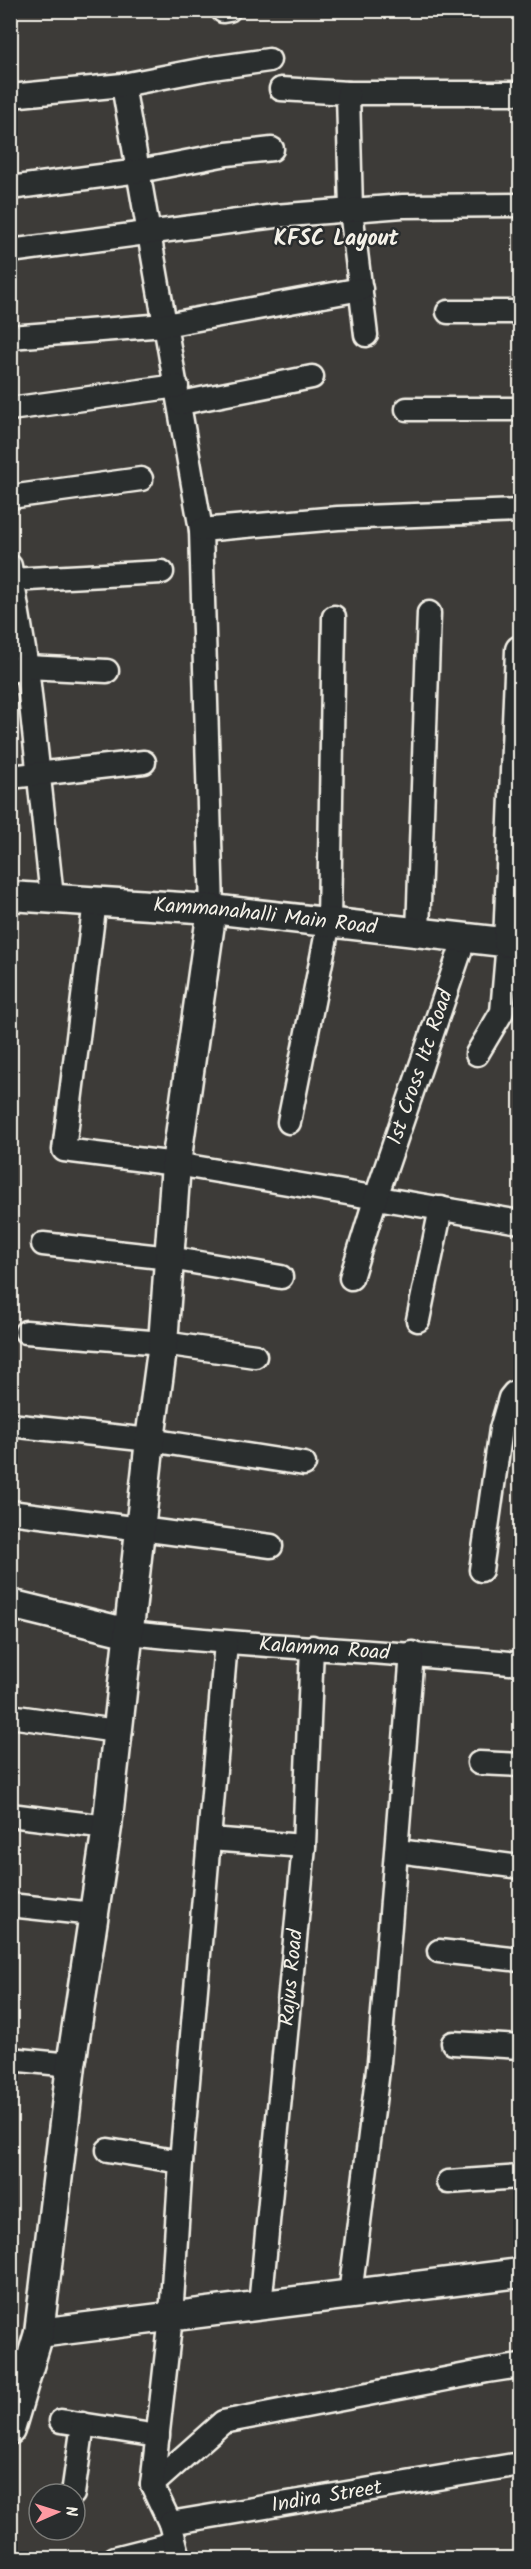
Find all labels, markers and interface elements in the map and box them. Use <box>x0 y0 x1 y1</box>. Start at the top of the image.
district label: KFSC Layout <box>274 222 399 257</box>
street label: Kammanahalli Main Road <box>152 889 379 944</box>
street label: 1st Cross Itc Road <box>379 985 462 1149</box>
street label: Kalamma Road <box>258 1628 391 1670</box>
street label: Rajus Road <box>270 1927 313 2027</box>
street label: Indira Street <box>269 2471 385 2522</box>
north arrow <box>27 2482 87 2542</box>
text: N <box>58 2506 83 2517</box>

